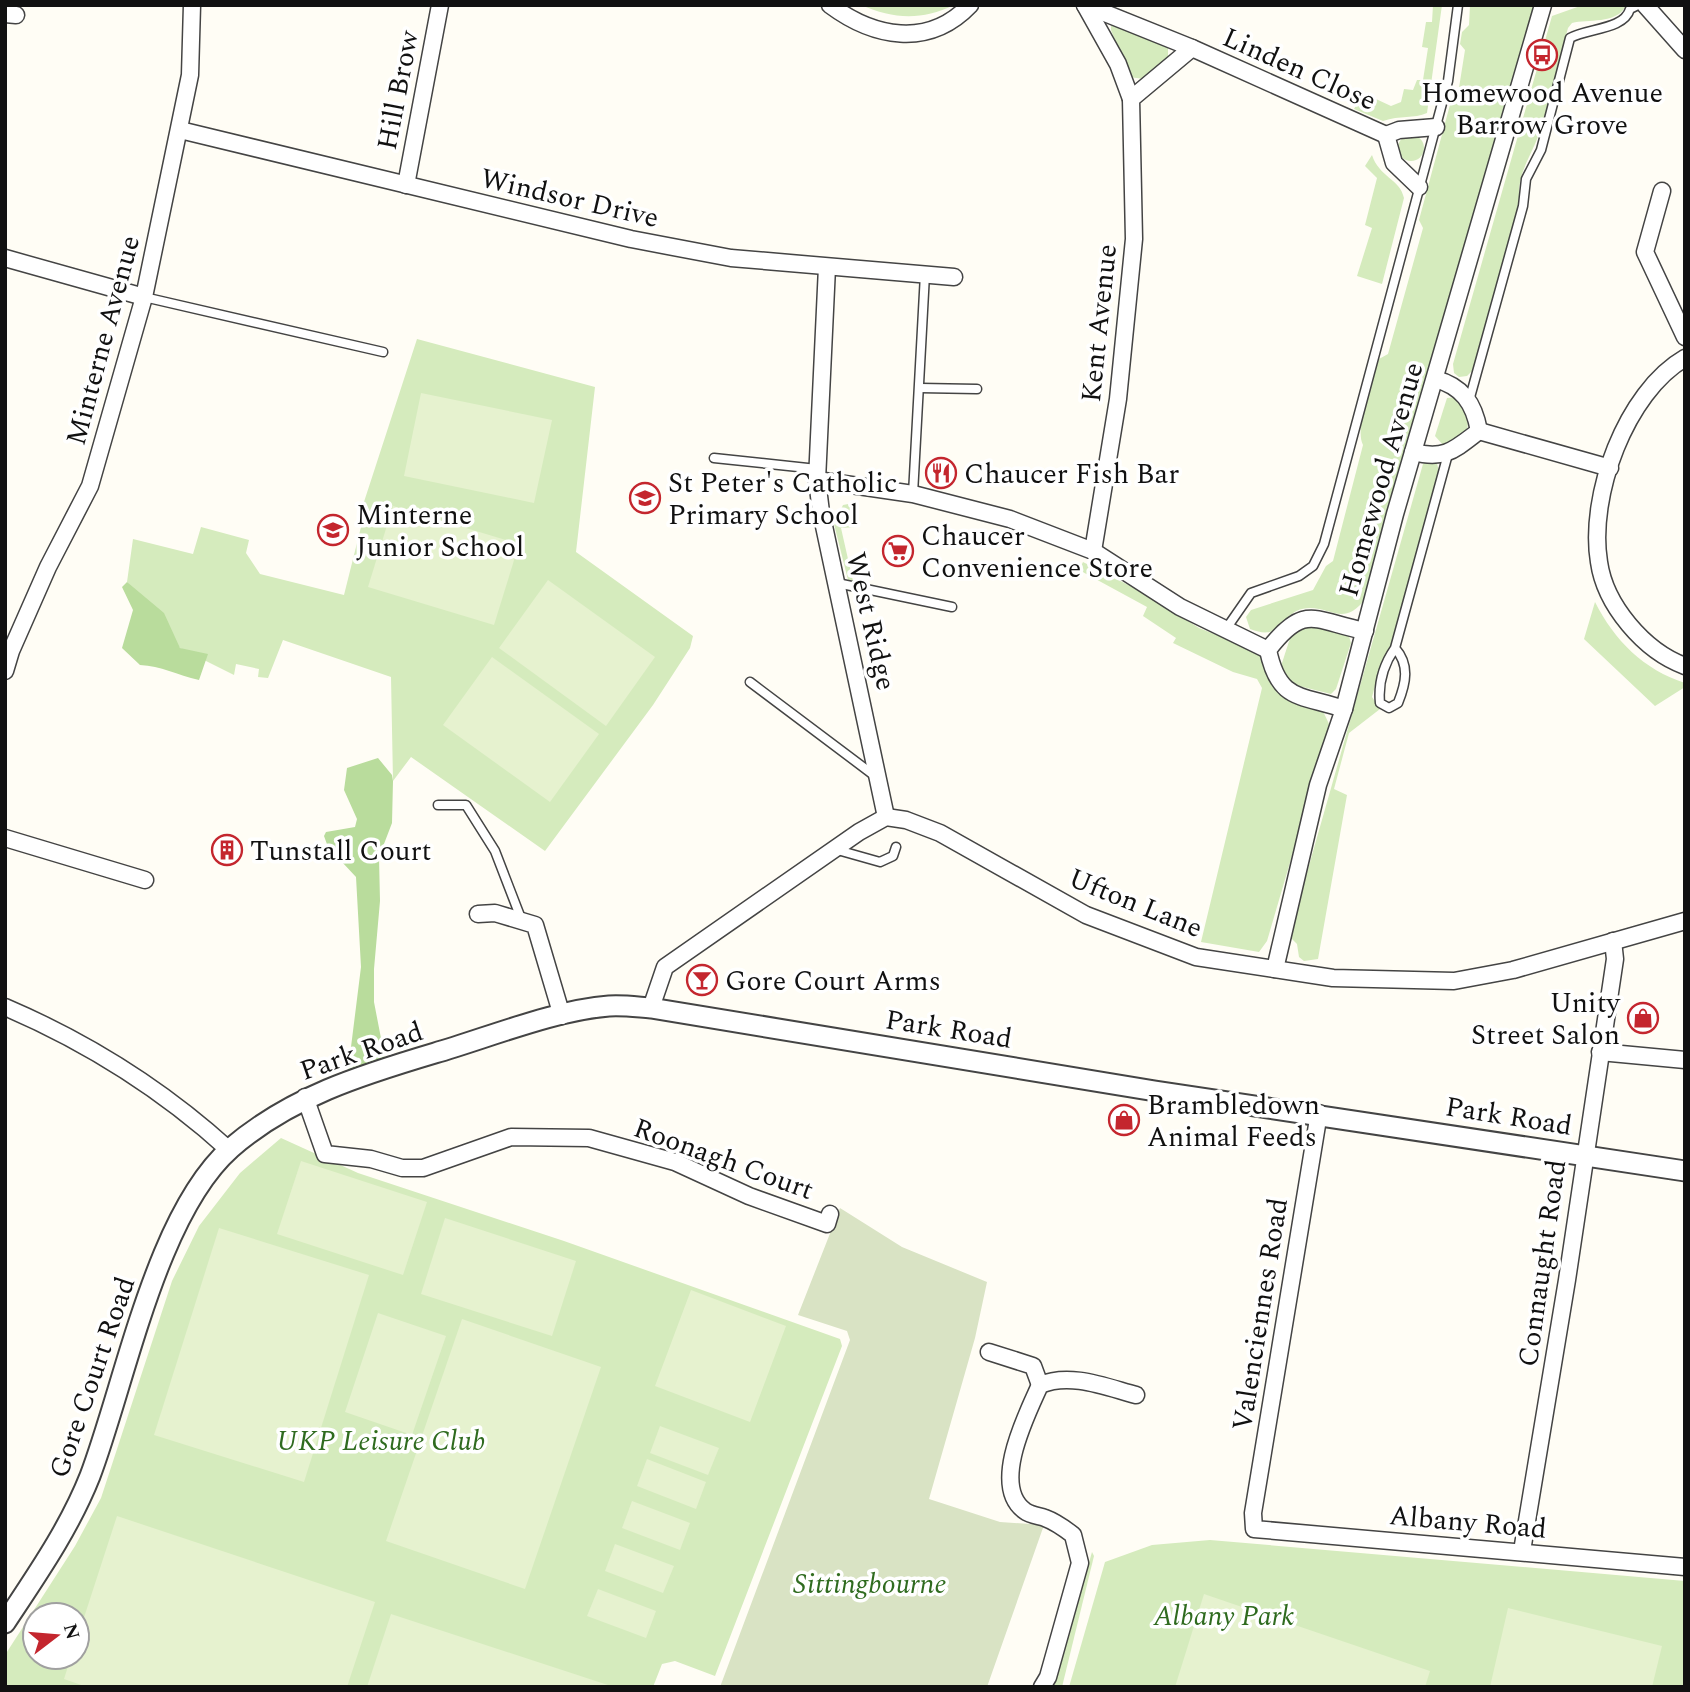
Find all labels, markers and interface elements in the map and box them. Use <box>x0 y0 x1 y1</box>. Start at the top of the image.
street label: Linden Close <box>1215 16 1383 122</box>
street label: Hill Brow <box>366 26 431 154</box>
bus stop icon: Homewood Avenue Barrow Grove <box>1525 38 1559 72</box>
place label: Homewood Avenue Barrow Grove <box>1421 72 1663 147</box>
street label: Windsor Drive <box>476 157 663 240</box>
street label: Minterne Avenue <box>55 231 152 450</box>
street label: Kent Avenue <box>1070 242 1129 404</box>
street label: Homewood Avenue <box>1327 357 1435 602</box>
place label: Chaucer Fish Bar <box>964 453 1179 496</box>
restaurant icon: Chaucer Fish Bar <box>924 456 958 490</box>
place label: St Peter's Catholic Primary School <box>668 462 897 537</box>
school or university icon: St Peter's Catholic Primary School <box>628 481 662 515</box>
place label: Minterne Junior School <box>356 494 524 569</box>
school or university icon: Minterne Junior School <box>316 513 350 547</box>
place label: Chaucer Convenience Store <box>921 515 1153 590</box>
supermarket icon: Chaucer Convenience Store <box>881 534 915 568</box>
street label: West Ridge <box>834 548 907 695</box>
place label: Tunstall Court <box>250 830 432 873</box>
building icon: Tunstall Court <box>210 833 244 867</box>
street label: Ufton Lane <box>1062 857 1209 950</box>
place label: Gore Court Arms <box>725 960 941 1003</box>
bar icon: Gore Court Arms <box>685 963 719 997</box>
place label: Unity Street Salon <box>1471 982 1622 1057</box>
street label: Park Road <box>882 998 1015 1061</box>
shop icon: Unity Street Salon <box>1626 1001 1660 1035</box>
street label: Park Road <box>294 1010 429 1093</box>
place label: Brambledown Animal Feeds <box>1147 1084 1320 1159</box>
street label: Park Road <box>1442 1085 1575 1148</box>
shop icon: Brambledown Animal Feeds <box>1107 1103 1141 1137</box>
street label: Roonagh Court <box>627 1107 820 1212</box>
street label: Connaught Road <box>1507 1157 1578 1370</box>
street label: Valenciennes Road <box>1221 1195 1300 1434</box>
street label: Gore Court Road <box>38 1271 147 1484</box>
park label: UKP Leisure Club <box>276 1420 486 1463</box>
street label: Albany Road <box>1387 1494 1548 1551</box>
park label: Sittingbourne <box>793 1563 947 1606</box>
park label: Albany Park <box>1153 1595 1294 1638</box>
north arrow <box>21 1601 91 1671</box>
text: N <box>55 1620 87 1643</box>

